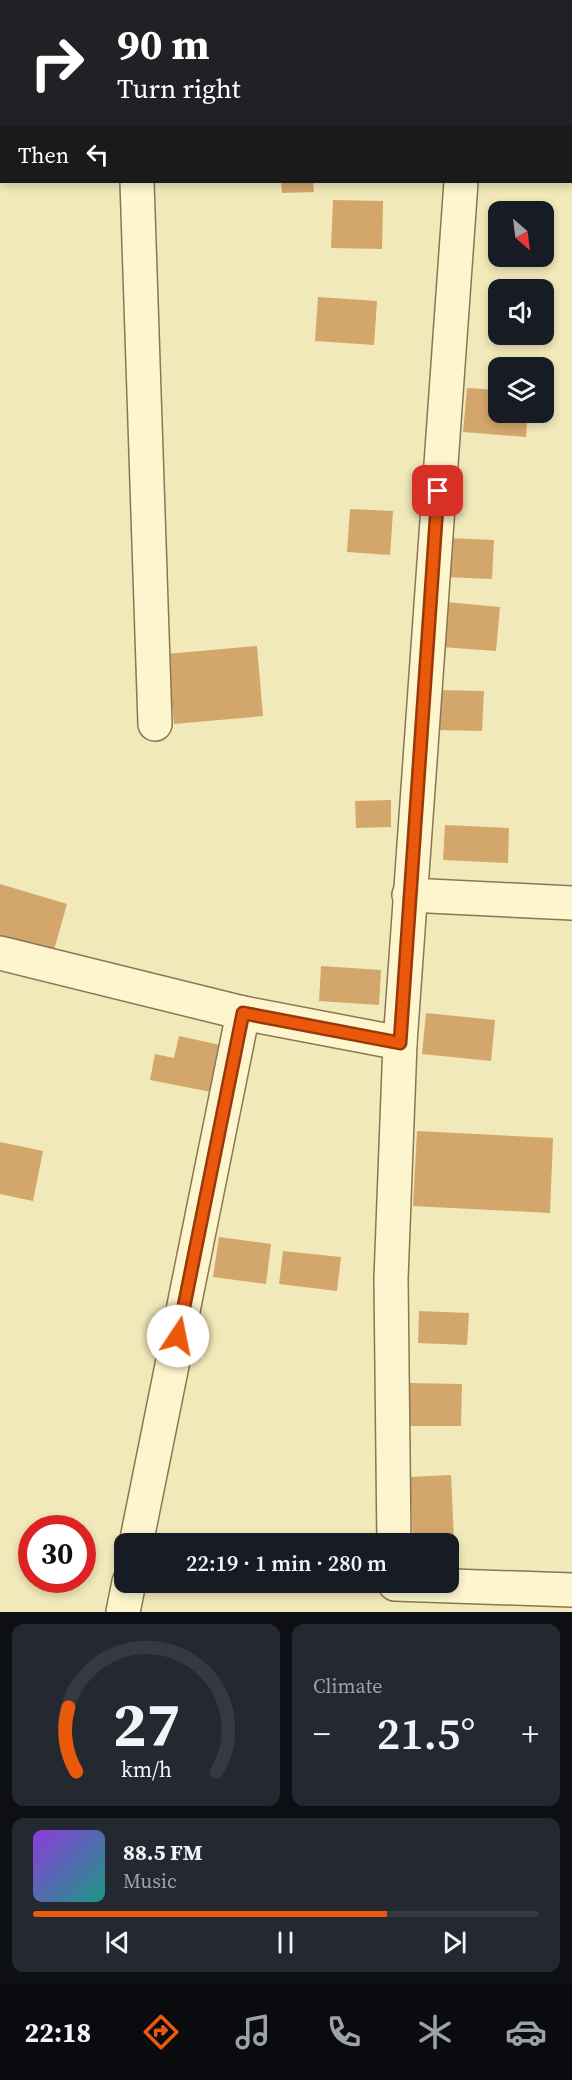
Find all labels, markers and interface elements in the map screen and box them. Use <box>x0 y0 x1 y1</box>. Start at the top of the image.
text: 90 m <box>117 15 210 73</box>
icon: right <box>18 24 96 102</box>
text: Turn right <box>117 70 241 107</box>
icon: left <box>81 138 114 171</box>
text: Then <box>18 140 69 170</box>
north arrow <box>488 201 554 267</box>
map controls <box>488 201 554 423</box>
button: sound <box>488 279 554 345</box>
button: layers <box>488 357 554 423</box>
pin <box>412 465 463 516</box>
icon: arrive <box>421 474 454 507</box>
position arrow <box>146 1304 210 1368</box>
speed limit sign: 30 <box>18 1515 96 1593</box>
text: 22:19 · 1 min · 280 m <box>186 1548 387 1578</box>
text: Climate <box>313 1672 382 1700</box>
text: 27 <box>112 1681 180 1767</box>
text: 21.5° <box>377 1702 475 1764</box>
text: − <box>313 1711 331 1756</box>
text: + <box>522 1711 539 1756</box>
text: km/h <box>120 1755 172 1784</box>
text: 88.5 FM <box>123 1837 202 1867</box>
text: Music <box>123 1867 177 1895</box>
icon: previous <box>101 1926 134 1959</box>
icon: pause <box>269 1926 302 1959</box>
icon: next <box>438 1926 471 1959</box>
icon: directions <box>140 2011 182 2053</box>
icon: music <box>232 2011 274 2053</box>
icon: phone <box>323 2011 365 2053</box>
icon: climate <box>414 2011 456 2053</box>
icon: car <box>505 2011 547 2053</box>
text: 22:18 <box>25 2014 91 2051</box>

